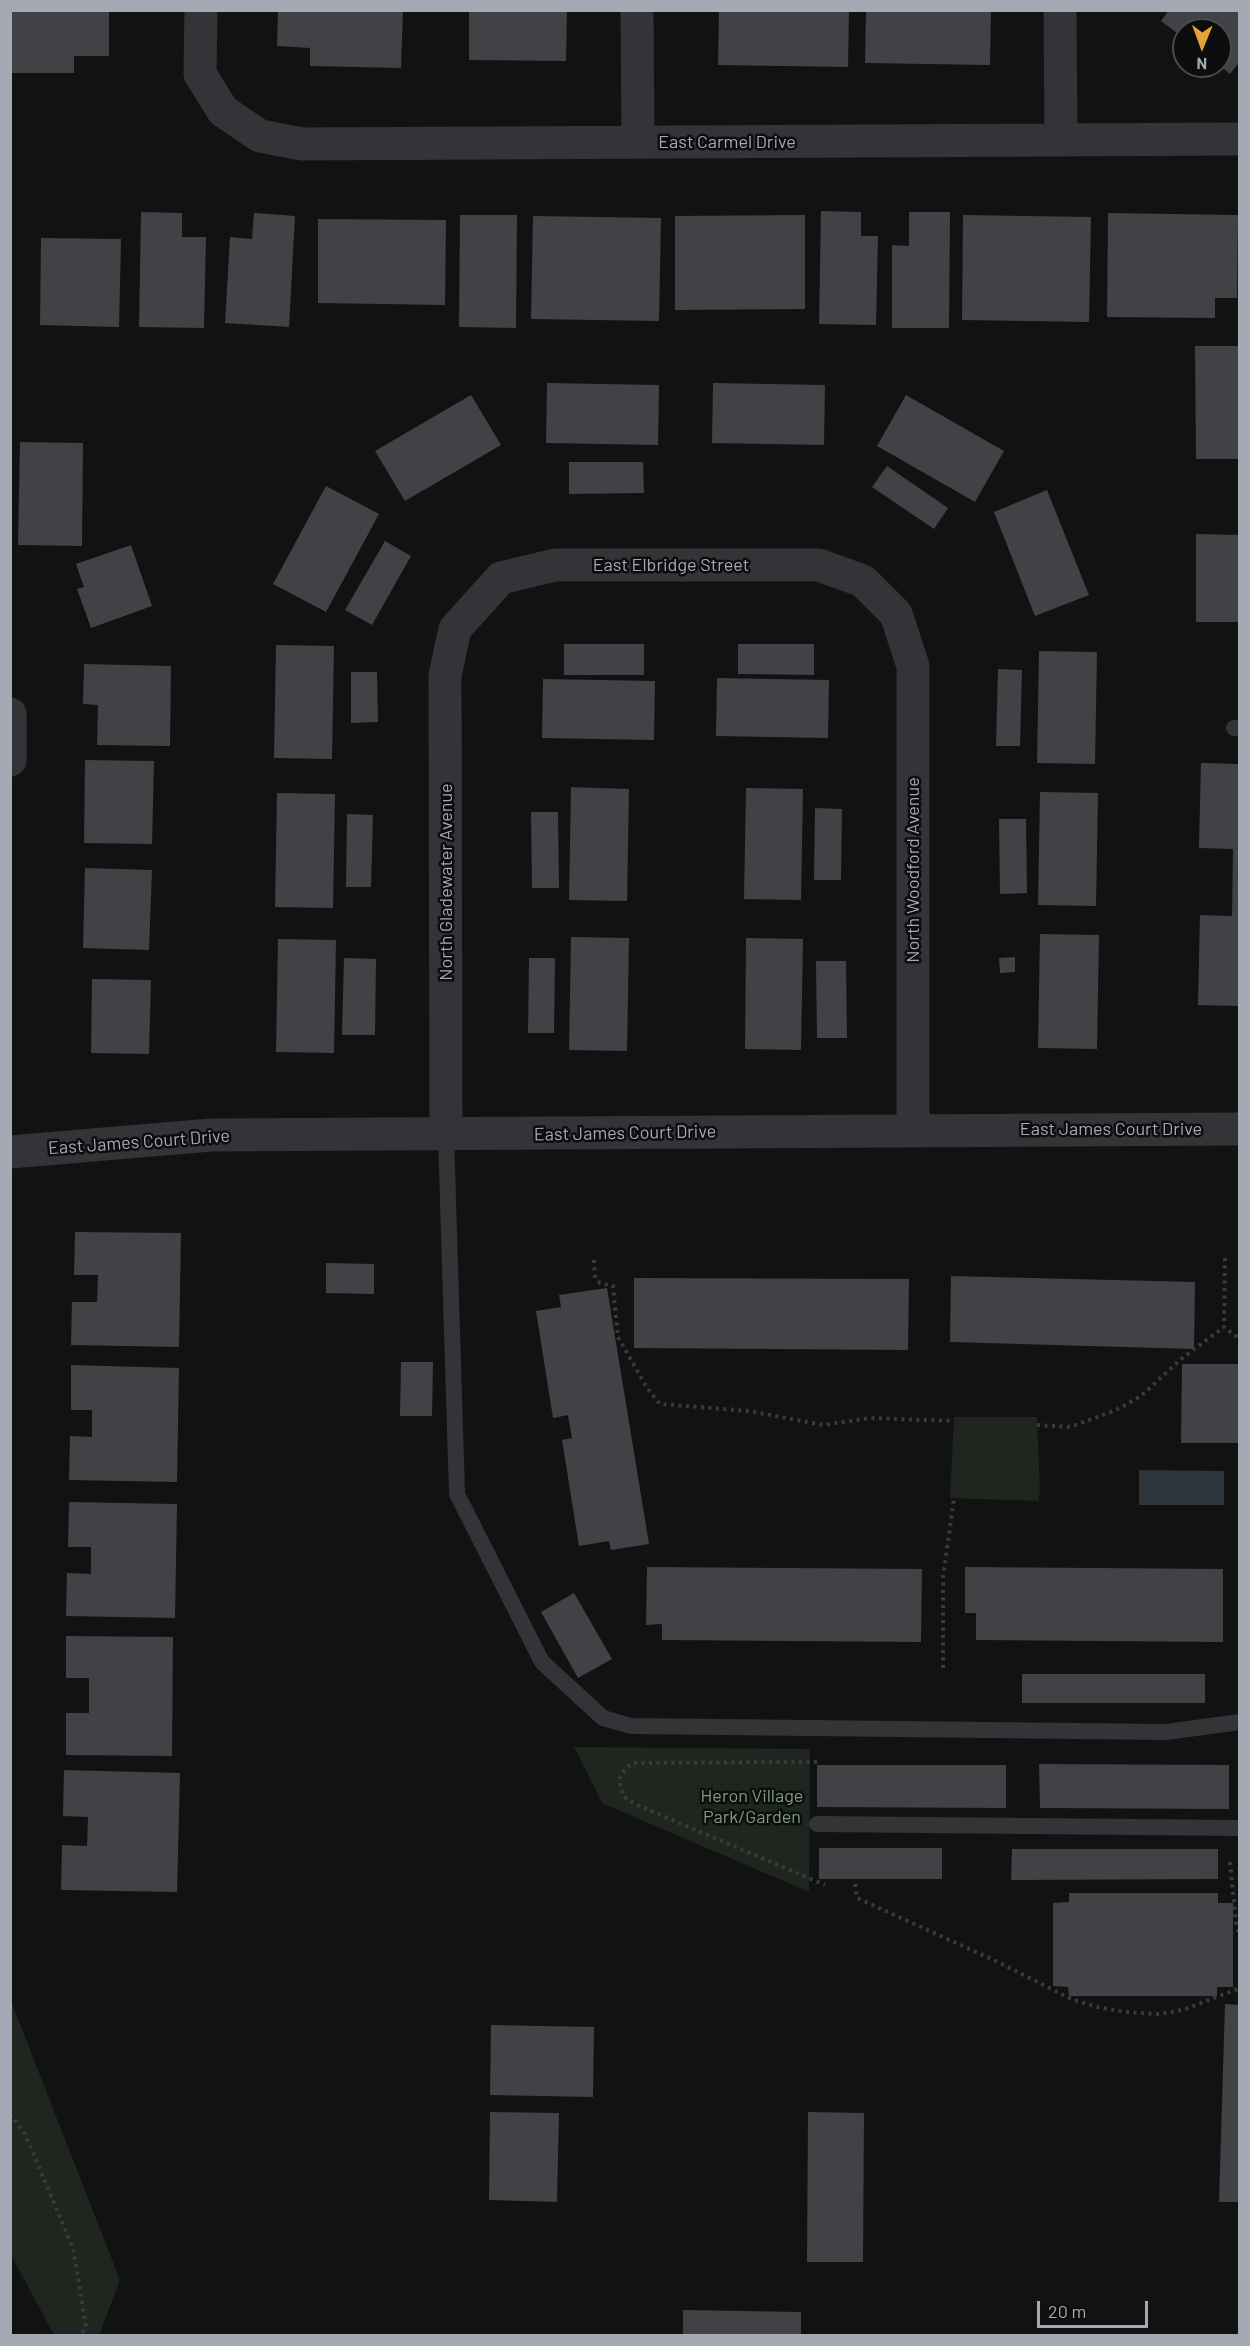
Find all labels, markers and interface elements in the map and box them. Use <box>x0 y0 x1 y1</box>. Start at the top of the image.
north arrow <box>1172 18 1232 78</box>
text: N <box>1196 55 1207 74</box>
street label: East Carmel Drive <box>658 131 796 153</box>
street label: East Elbridge Street <box>593 554 749 576</box>
street label: North Woodford Avenue <box>902 777 924 963</box>
street label: North Gladewater Avenue <box>435 783 457 981</box>
street label: East James Court Drive <box>1020 1118 1202 1140</box>
street label: East James Court Drive <box>534 1121 716 1145</box>
street label: East James Court Drive <box>47 1125 231 1159</box>
park label: Heron Village Park/Garden <box>701 1785 803 1828</box>
scale bar <box>1040 2289 1151 2327</box>
text: 20 m <box>1048 2300 1086 2322</box>

